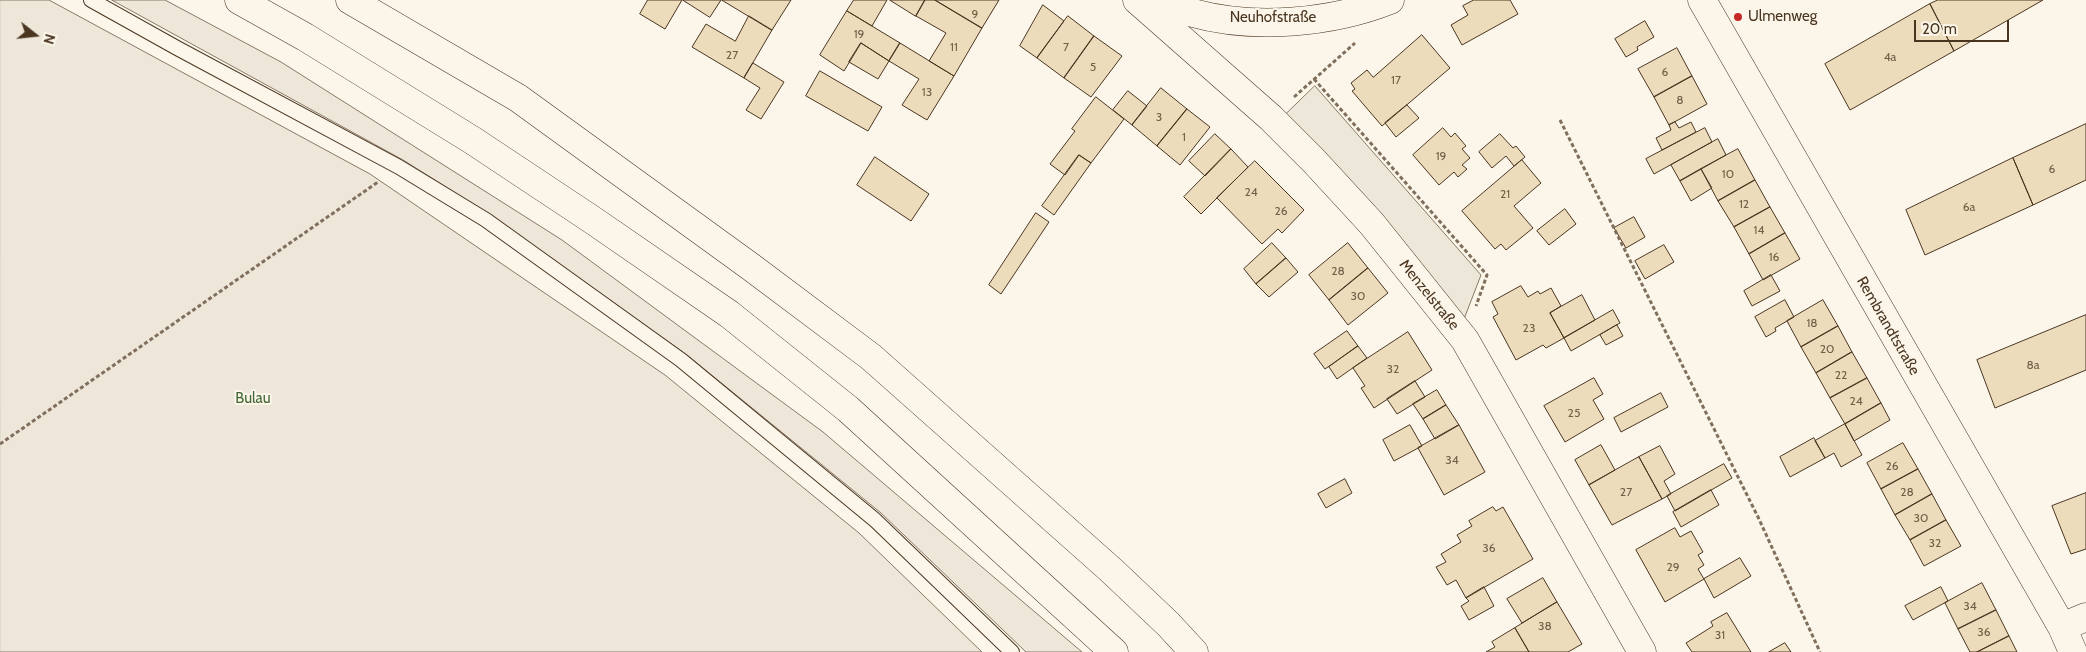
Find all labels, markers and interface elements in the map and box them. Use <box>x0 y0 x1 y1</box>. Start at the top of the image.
house number: 9 <box>972 7 978 21</box>
place label: Ulmenweg <box>1748 8 1817 26</box>
street label: Neuhofstraße <box>1230 9 1316 27</box>
north arrow <box>10 10 60 60</box>
scale bar <box>1916 10 2011 42</box>
marker: Ulmenweg <box>1732 11 1744 23</box>
text: 20 m <box>1922 20 1957 38</box>
house number: 19 <box>854 27 864 41</box>
text: N <box>39 32 59 46</box>
house number: 11 <box>950 40 958 54</box>
house number: 7 <box>1063 40 1069 54</box>
house number: 27 <box>726 48 738 62</box>
house number: 4a <box>1884 50 1896 64</box>
house number: 5 <box>1090 60 1096 74</box>
house number: 6 <box>1662 65 1668 79</box>
house number: 17 <box>1391 73 1401 87</box>
house number: 13 <box>922 85 932 99</box>
house number: 8 <box>1676 93 1684 107</box>
house number: 3 <box>1156 110 1162 124</box>
house number: 1 <box>1182 130 1186 144</box>
house number: 19 <box>1436 149 1446 163</box>
house number: 6 <box>2049 162 2055 176</box>
house number: 10 <box>1722 167 1734 181</box>
house number: 24 <box>1244 185 1258 199</box>
house number: 21 <box>1500 187 1510 201</box>
house number: 12 <box>1739 197 1749 211</box>
house number: 6a <box>1963 200 1975 214</box>
house number: 26 <box>1274 204 1288 218</box>
house number: 14 <box>1754 223 1764 237</box>
house number: 16 <box>1769 250 1779 264</box>
street label: Menzelstraße <box>1395 256 1463 334</box>
house number: 28 <box>1331 264 1345 278</box>
street label: Rembrandtstraße <box>1852 273 1924 379</box>
house number: 30 <box>1351 289 1365 303</box>
house number: 18 <box>1806 316 1818 330</box>
house number: 23 <box>1523 321 1535 335</box>
house number: 20 <box>1820 342 1834 356</box>
house number: 8a <box>2026 358 2040 372</box>
house number: 32 <box>1387 362 1399 376</box>
house number: 22 <box>1835 368 1847 382</box>
park label: Bulau <box>235 390 271 408</box>
house number: 24 <box>1849 394 1863 408</box>
house number: 25 <box>1568 406 1580 420</box>
house number: 34 <box>1445 453 1459 467</box>
house number: 26 <box>1885 459 1899 473</box>
house number: 27 <box>1620 485 1632 499</box>
house number: 28 <box>1900 485 1914 499</box>
house number: 30 <box>1914 511 1928 525</box>
house number: 32 <box>1929 536 1941 550</box>
house number: 36 <box>1482 541 1496 555</box>
house number: 29 <box>1666 560 1680 574</box>
house number: 34 <box>1963 599 1977 613</box>
house number: 38 <box>1538 619 1552 633</box>
house number: 36 <box>1977 625 1991 639</box>
house number: 31 <box>1715 628 1725 642</box>

